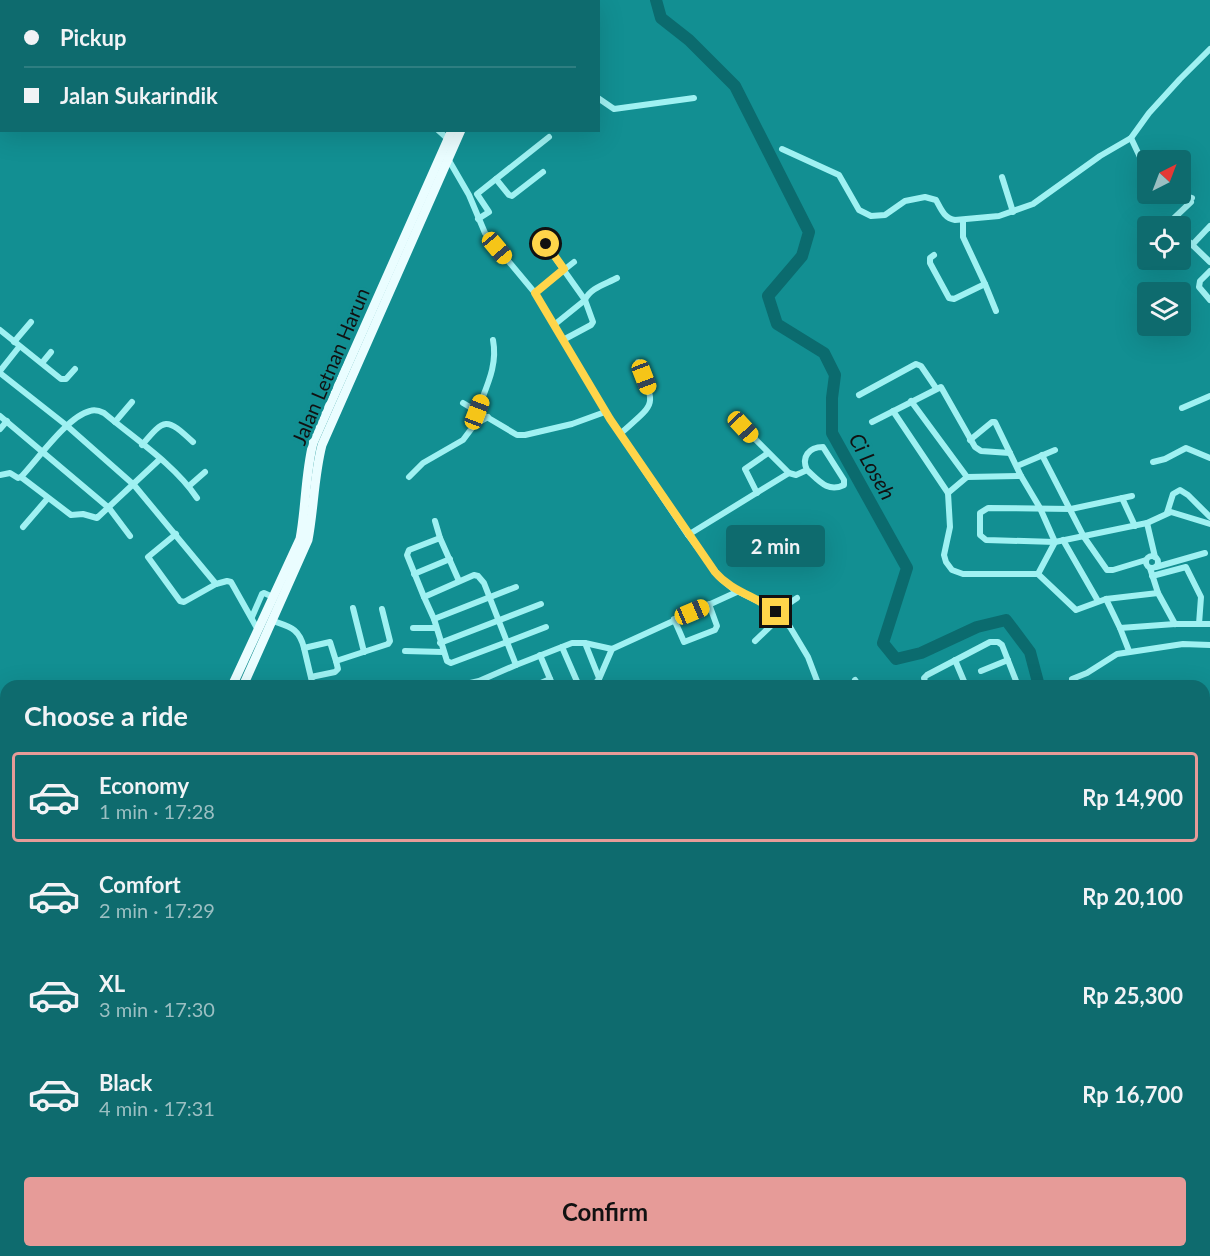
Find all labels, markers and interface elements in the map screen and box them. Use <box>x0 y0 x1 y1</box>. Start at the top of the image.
text: Pickup <box>60 24 126 51</box>
text: Jalan Sukarindik <box>60 82 218 109</box>
north arrow <box>1137 150 1191 204</box>
map controls <box>1137 150 1191 336</box>
button: locate <box>1137 216 1191 270</box>
car <box>479 228 515 268</box>
route start <box>532 230 559 257</box>
button: layers <box>1137 282 1191 336</box>
street label: Jalan Letnan Harun <box>286 284 374 448</box>
car <box>629 357 659 397</box>
car <box>462 392 492 432</box>
car <box>724 408 762 446</box>
water label: Ci Loseh <box>844 428 902 504</box>
callout: 2 min <box>726 525 826 567</box>
text: 2 min <box>751 534 800 558</box>
car <box>672 597 712 627</box>
route end <box>762 598 789 625</box>
text: Choose a ride <box>24 699 188 732</box>
icon: car <box>27 770 81 824</box>
text: Economy <box>99 772 189 799</box>
text: Rp 14,900 <box>1082 784 1183 811</box>
text: 1 min · 17:28 <box>99 799 215 823</box>
icon: car <box>27 869 81 923</box>
text: Comfort <box>99 871 181 898</box>
text: Rp 20,100 <box>1082 883 1183 910</box>
text: 2 min · 17:29 <box>99 898 215 922</box>
icon: car <box>27 968 81 1022</box>
text: XL <box>99 970 125 997</box>
text: Rp 25,300 <box>1082 982 1183 1009</box>
text: 3 min · 17:30 <box>99 997 215 1021</box>
icon: car <box>27 1067 81 1121</box>
text: Black <box>99 1069 152 1096</box>
text: Rp 16,700 <box>1082 1081 1183 1108</box>
text: 4 min · 17:31 <box>99 1096 215 1120</box>
button: Confirm <box>24 1177 1186 1246</box>

